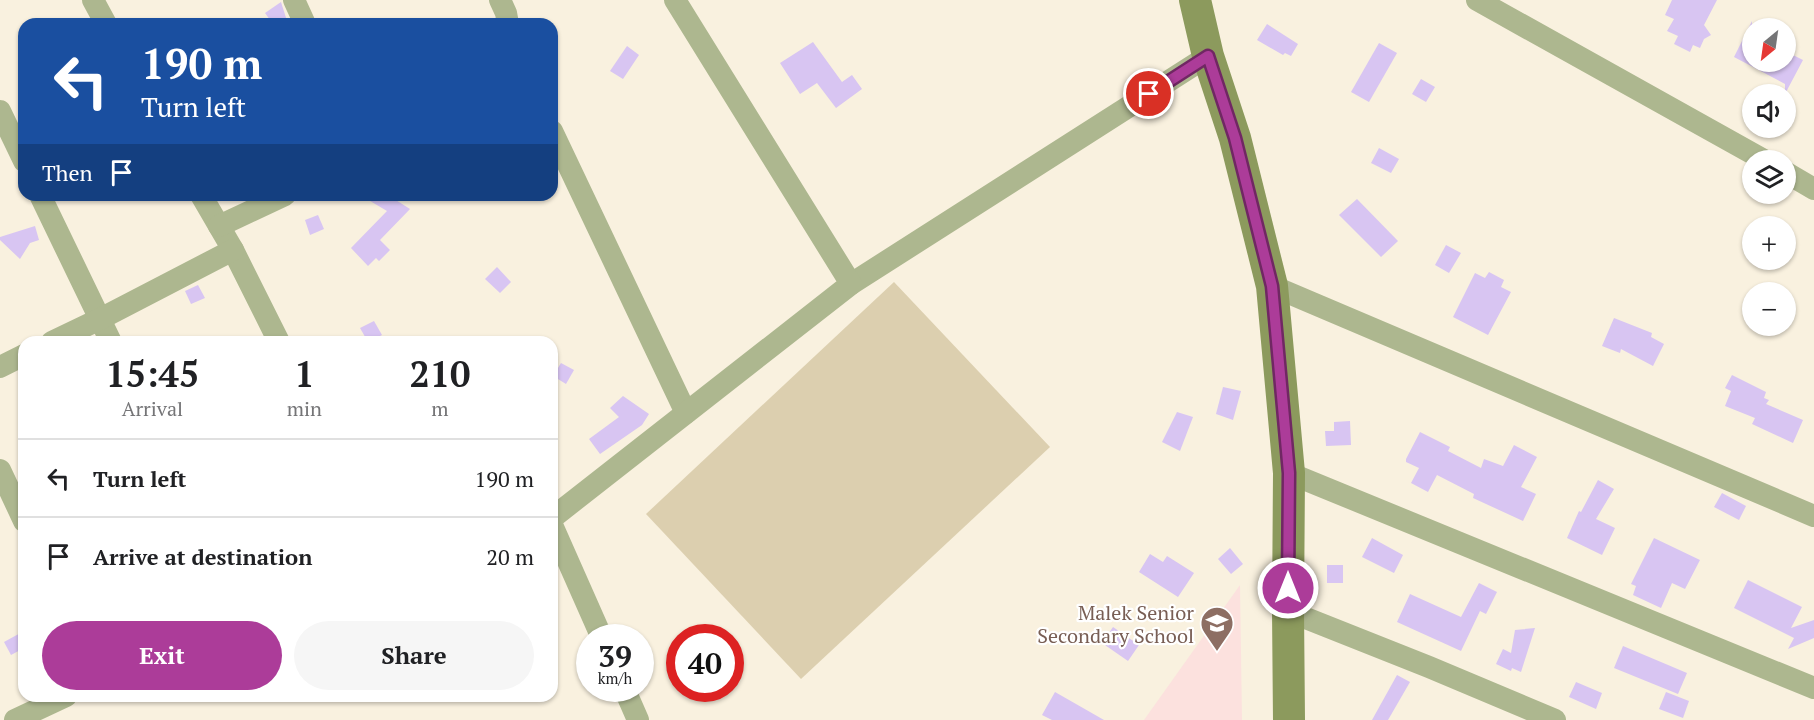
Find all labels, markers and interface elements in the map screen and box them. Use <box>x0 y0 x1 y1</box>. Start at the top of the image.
north arrow <box>1742 18 1796 72</box>
map controls <box>1742 18 1796 336</box>
text: 190 m <box>141 35 262 91</box>
icon: left <box>42 42 120 120</box>
pin <box>1123 68 1174 119</box>
icon: arrive <box>1132 77 1165 110</box>
button: sound <box>1742 84 1796 138</box>
text: Turn left <box>141 89 246 125</box>
button: layers <box>1742 150 1796 204</box>
icon: arrive <box>105 156 138 189</box>
text: Then <box>42 158 93 187</box>
button: + <box>1742 216 1796 270</box>
button: − <box>1742 282 1796 336</box>
text: 15:45 <box>106 350 199 397</box>
text: 1 <box>294 350 315 397</box>
text: 210 <box>409 350 470 397</box>
text: Arrival <box>122 395 183 422</box>
text: min <box>287 395 322 422</box>
text: m <box>431 395 449 422</box>
icon: left <box>42 462 75 495</box>
text: Turn left <box>93 464 186 493</box>
text: 190 m <box>474 464 534 493</box>
icon: arrive <box>42 540 75 573</box>
text: Arrive at destination <box>93 542 312 571</box>
text: 20 m <box>486 542 534 571</box>
position arrow <box>1256 556 1320 620</box>
place label: Malek Senior Secondary School <box>1037 599 1194 649</box>
school or university icon: Malek Senior Secondary School <box>1199 605 1235 652</box>
button: Exit <box>42 621 282 690</box>
button: Share <box>294 621 534 690</box>
speed limit sign: 40 <box>666 624 744 702</box>
text: 39 <box>598 636 632 676</box>
text: km/h <box>598 668 632 688</box>

